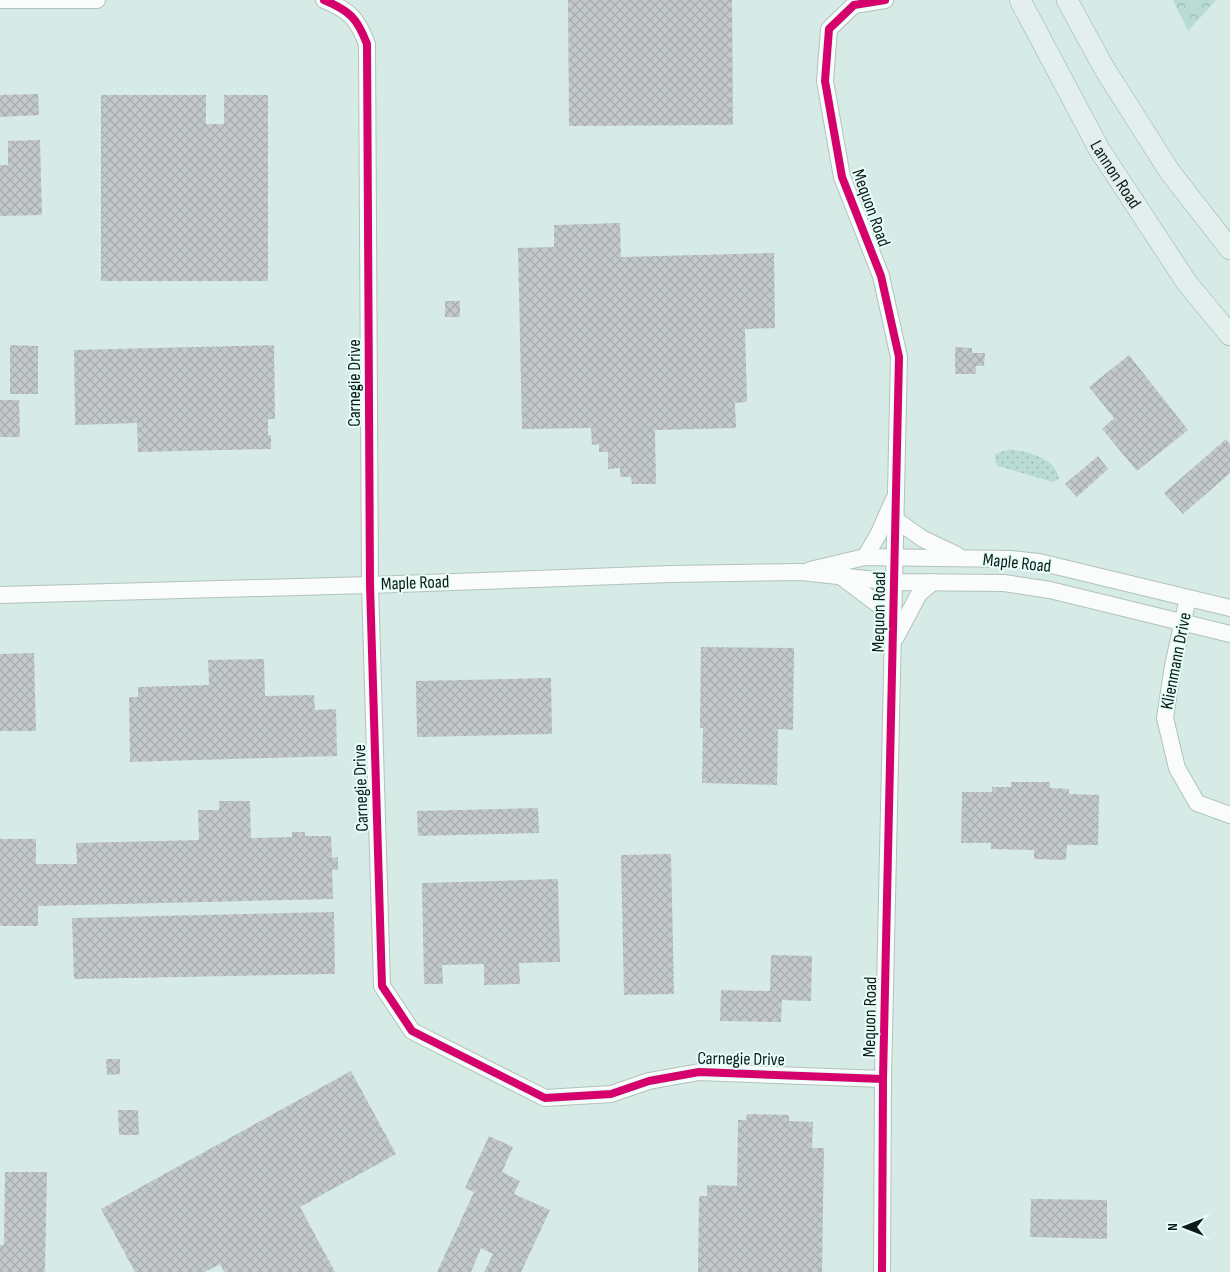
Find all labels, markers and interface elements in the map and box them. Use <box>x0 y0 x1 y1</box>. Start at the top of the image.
street label: Lannon Road <box>1086 137 1146 212</box>
street label: Mequon Road <box>847 166 895 250</box>
street label: Carnegie Drive <box>344 339 365 427</box>
street label: Maple Road <box>982 549 1052 577</box>
street label: Maple Road <box>380 571 450 595</box>
street label: Mequon Road <box>868 571 890 653</box>
street label: Klienmann Drive <box>1156 611 1196 711</box>
street label: Carnegie Drive <box>349 744 373 832</box>
street label: Mequon Road <box>859 976 881 1058</box>
street label: Carnegie Drive <box>697 1048 785 1070</box>
north arrow <box>1160 1202 1210 1252</box>
text: N <box>1164 1223 1181 1231</box>

